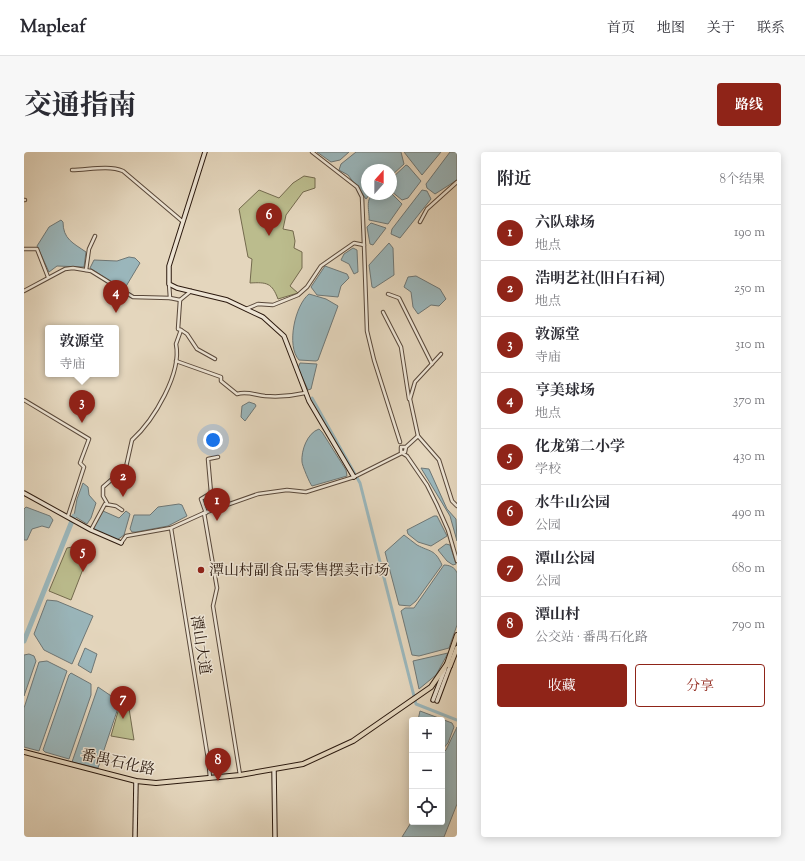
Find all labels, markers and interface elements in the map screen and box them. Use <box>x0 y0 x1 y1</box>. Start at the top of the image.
text: Mapleaf <box>20 14 86 41</box>
text: 首页 <box>607 19 635 39</box>
text: 地图 <box>657 19 685 39</box>
text: 关于 <box>707 19 735 39</box>
text: 联系 <box>757 19 785 39</box>
button: 路线 <box>717 83 781 126</box>
text: 交通指南 <box>24 87 136 127</box>
north arrow <box>361 164 397 200</box>
text: 附近 <box>497 168 531 192</box>
text: 8个结果 <box>719 171 765 189</box>
pin: 6 <box>256 203 282 236</box>
text: 六队球场 <box>535 213 595 234</box>
text: 1 <box>508 224 512 242</box>
text: 190 m <box>734 224 765 242</box>
text: 地点 <box>535 237 561 255</box>
text: 浩明艺社(旧白石祠) <box>535 269 665 290</box>
pin: 4 <box>103 280 129 313</box>
text: 2 <box>507 280 513 298</box>
text: 250 m <box>734 280 765 298</box>
text: 地点 <box>535 293 561 311</box>
popup <box>45 325 119 377</box>
text: 敦源堂 <box>535 325 580 346</box>
text: 敦源堂 <box>59 332 105 353</box>
text: 3 <box>507 336 513 354</box>
text: 310 m <box>735 336 765 354</box>
text: 寺庙 <box>535 349 561 367</box>
text: 寺庙 <box>59 356 86 374</box>
text: 亨美球场 <box>535 381 595 402</box>
pin: 3 <box>69 390 95 423</box>
text: 4 <box>507 392 513 410</box>
text: 370 m <box>733 392 765 410</box>
text: 地点 <box>535 405 561 423</box>
your location <box>203 430 223 450</box>
text: 化龙第二小学 <box>535 437 625 458</box>
text: 5 <box>508 448 512 466</box>
text: 430 m <box>733 448 765 466</box>
text: 学校 <box>535 461 561 479</box>
pin: 2 <box>110 464 136 497</box>
pin: 1 <box>204 488 230 521</box>
text: 水牛山公园 <box>535 493 610 514</box>
text: 6 <box>507 504 513 522</box>
text: 490 m <box>732 504 765 522</box>
text: 公园 <box>535 517 561 535</box>
pin: 5 <box>70 539 96 572</box>
text: 潭山公园 <box>535 549 595 570</box>
text: 7 <box>507 560 513 578</box>
text: 680 m <box>732 560 765 578</box>
place label: 潭山村副食品零售摆卖市场 <box>209 561 389 582</box>
marker: 潭山村副食品零售摆卖市场 <box>196 565 206 575</box>
text: 公园 <box>535 573 561 591</box>
text: 潭山村 <box>535 605 580 626</box>
street label: 潭山大道 <box>184 614 215 677</box>
text: 8 <box>507 616 513 634</box>
text: 790 m <box>732 616 765 634</box>
text: 公交站 · 番禺石化路 <box>535 629 648 647</box>
button: 收藏 <box>497 664 627 707</box>
button: 分享 <box>635 664 765 707</box>
pin: 7 <box>110 686 136 719</box>
map controls <box>409 717 445 825</box>
button: + <box>409 717 445 753</box>
street label: 番禺石化路 <box>79 745 157 782</box>
pin: 8 <box>205 748 231 781</box>
button: − <box>409 753 445 789</box>
button: locate <box>409 789 445 825</box>

